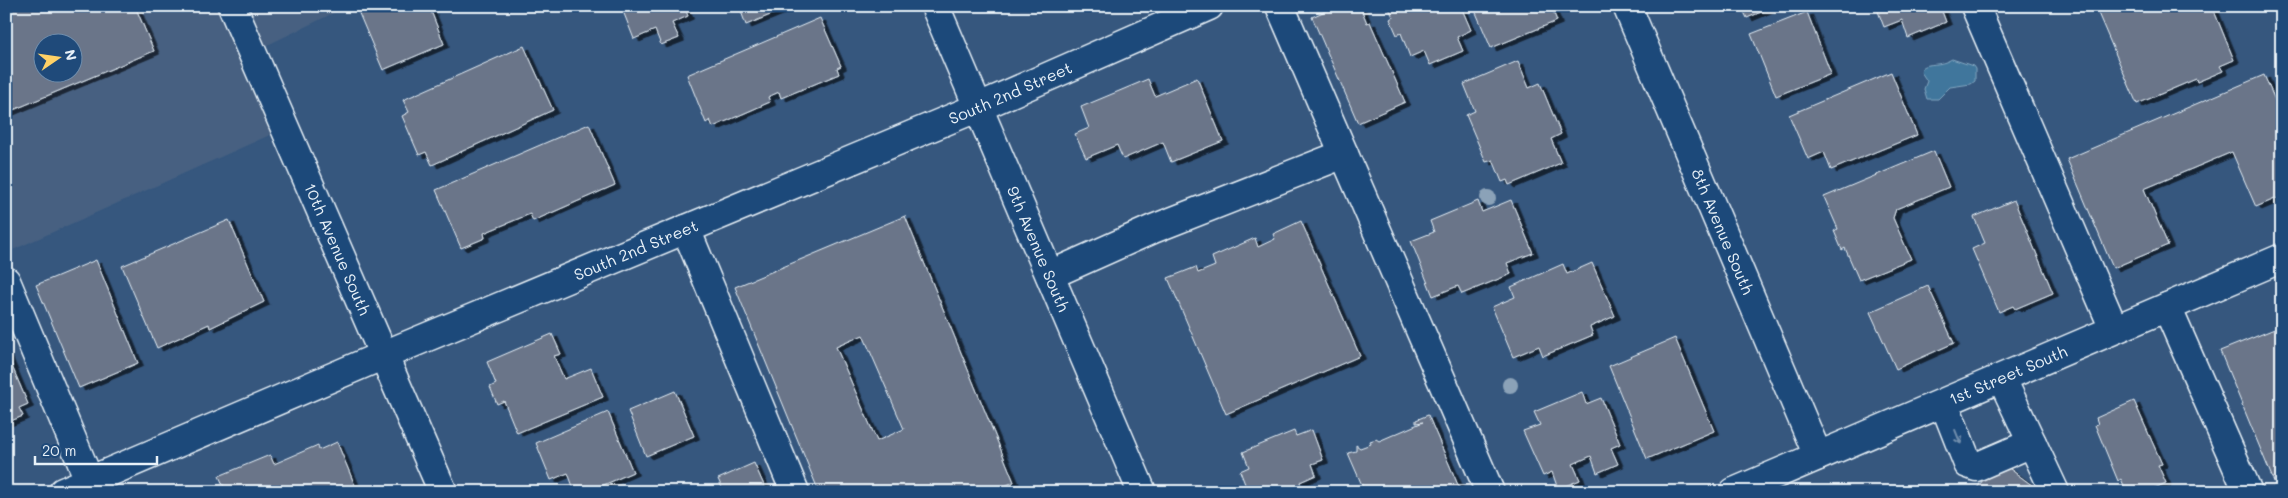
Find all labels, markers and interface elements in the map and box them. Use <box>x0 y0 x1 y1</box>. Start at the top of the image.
north arrow <box>32 32 82 82</box>
text: N <box>61 48 82 62</box>
street label: South 2nd Street <box>945 56 1075 129</box>
street label: 8th Avenue South <box>1687 165 1759 297</box>
street label: 10th Avenue South <box>300 180 376 318</box>
street label: 9th Avenue South <box>1003 183 1075 315</box>
street label: South 2nd Street <box>571 214 701 285</box>
street label: 1st Street South <box>1946 340 2070 409</box>
one-way arrow <box>1953 429 1963 444</box>
scale bar <box>35 433 158 465</box>
text: 20 m <box>42 440 76 460</box>

